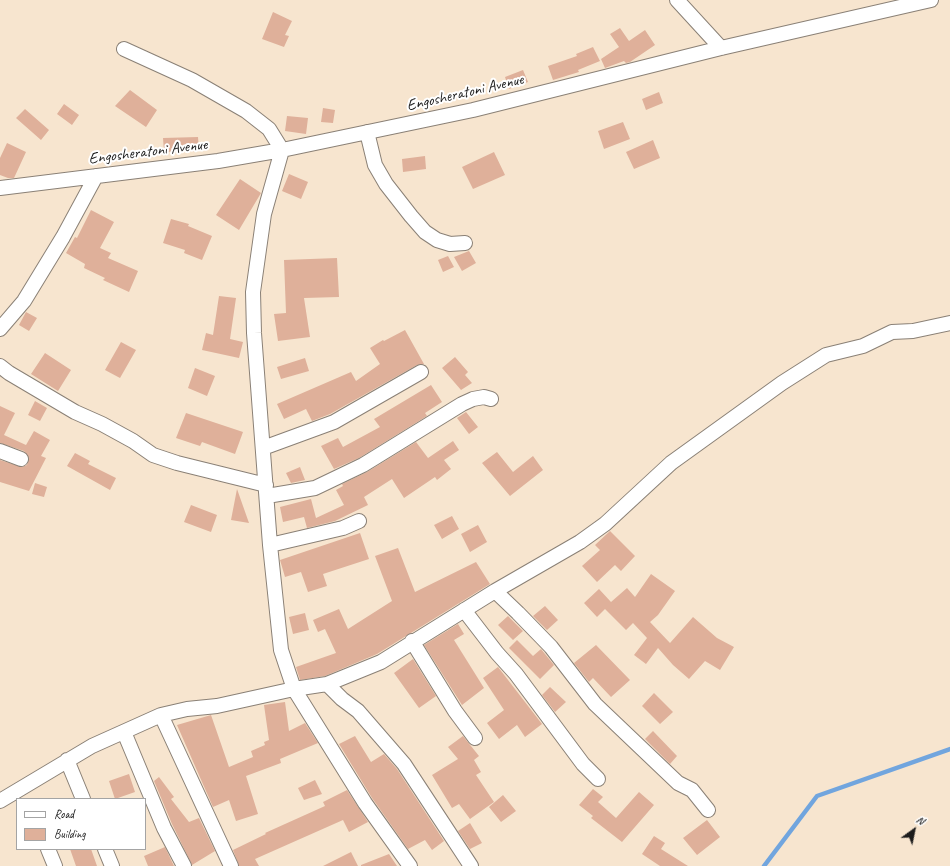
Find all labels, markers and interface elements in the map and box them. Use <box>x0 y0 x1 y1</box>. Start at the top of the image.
street label: Engosheratoni Avenue <box>405 70 525 116</box>
street label: Engosheratoni Avenue <box>88 135 208 169</box>
legend <box>16 798 146 850</box>
text: Road <box>54 806 74 822</box>
north arrow <box>894 810 934 850</box>
text: N <box>914 812 927 828</box>
text: Building <box>54 826 86 842</box>

